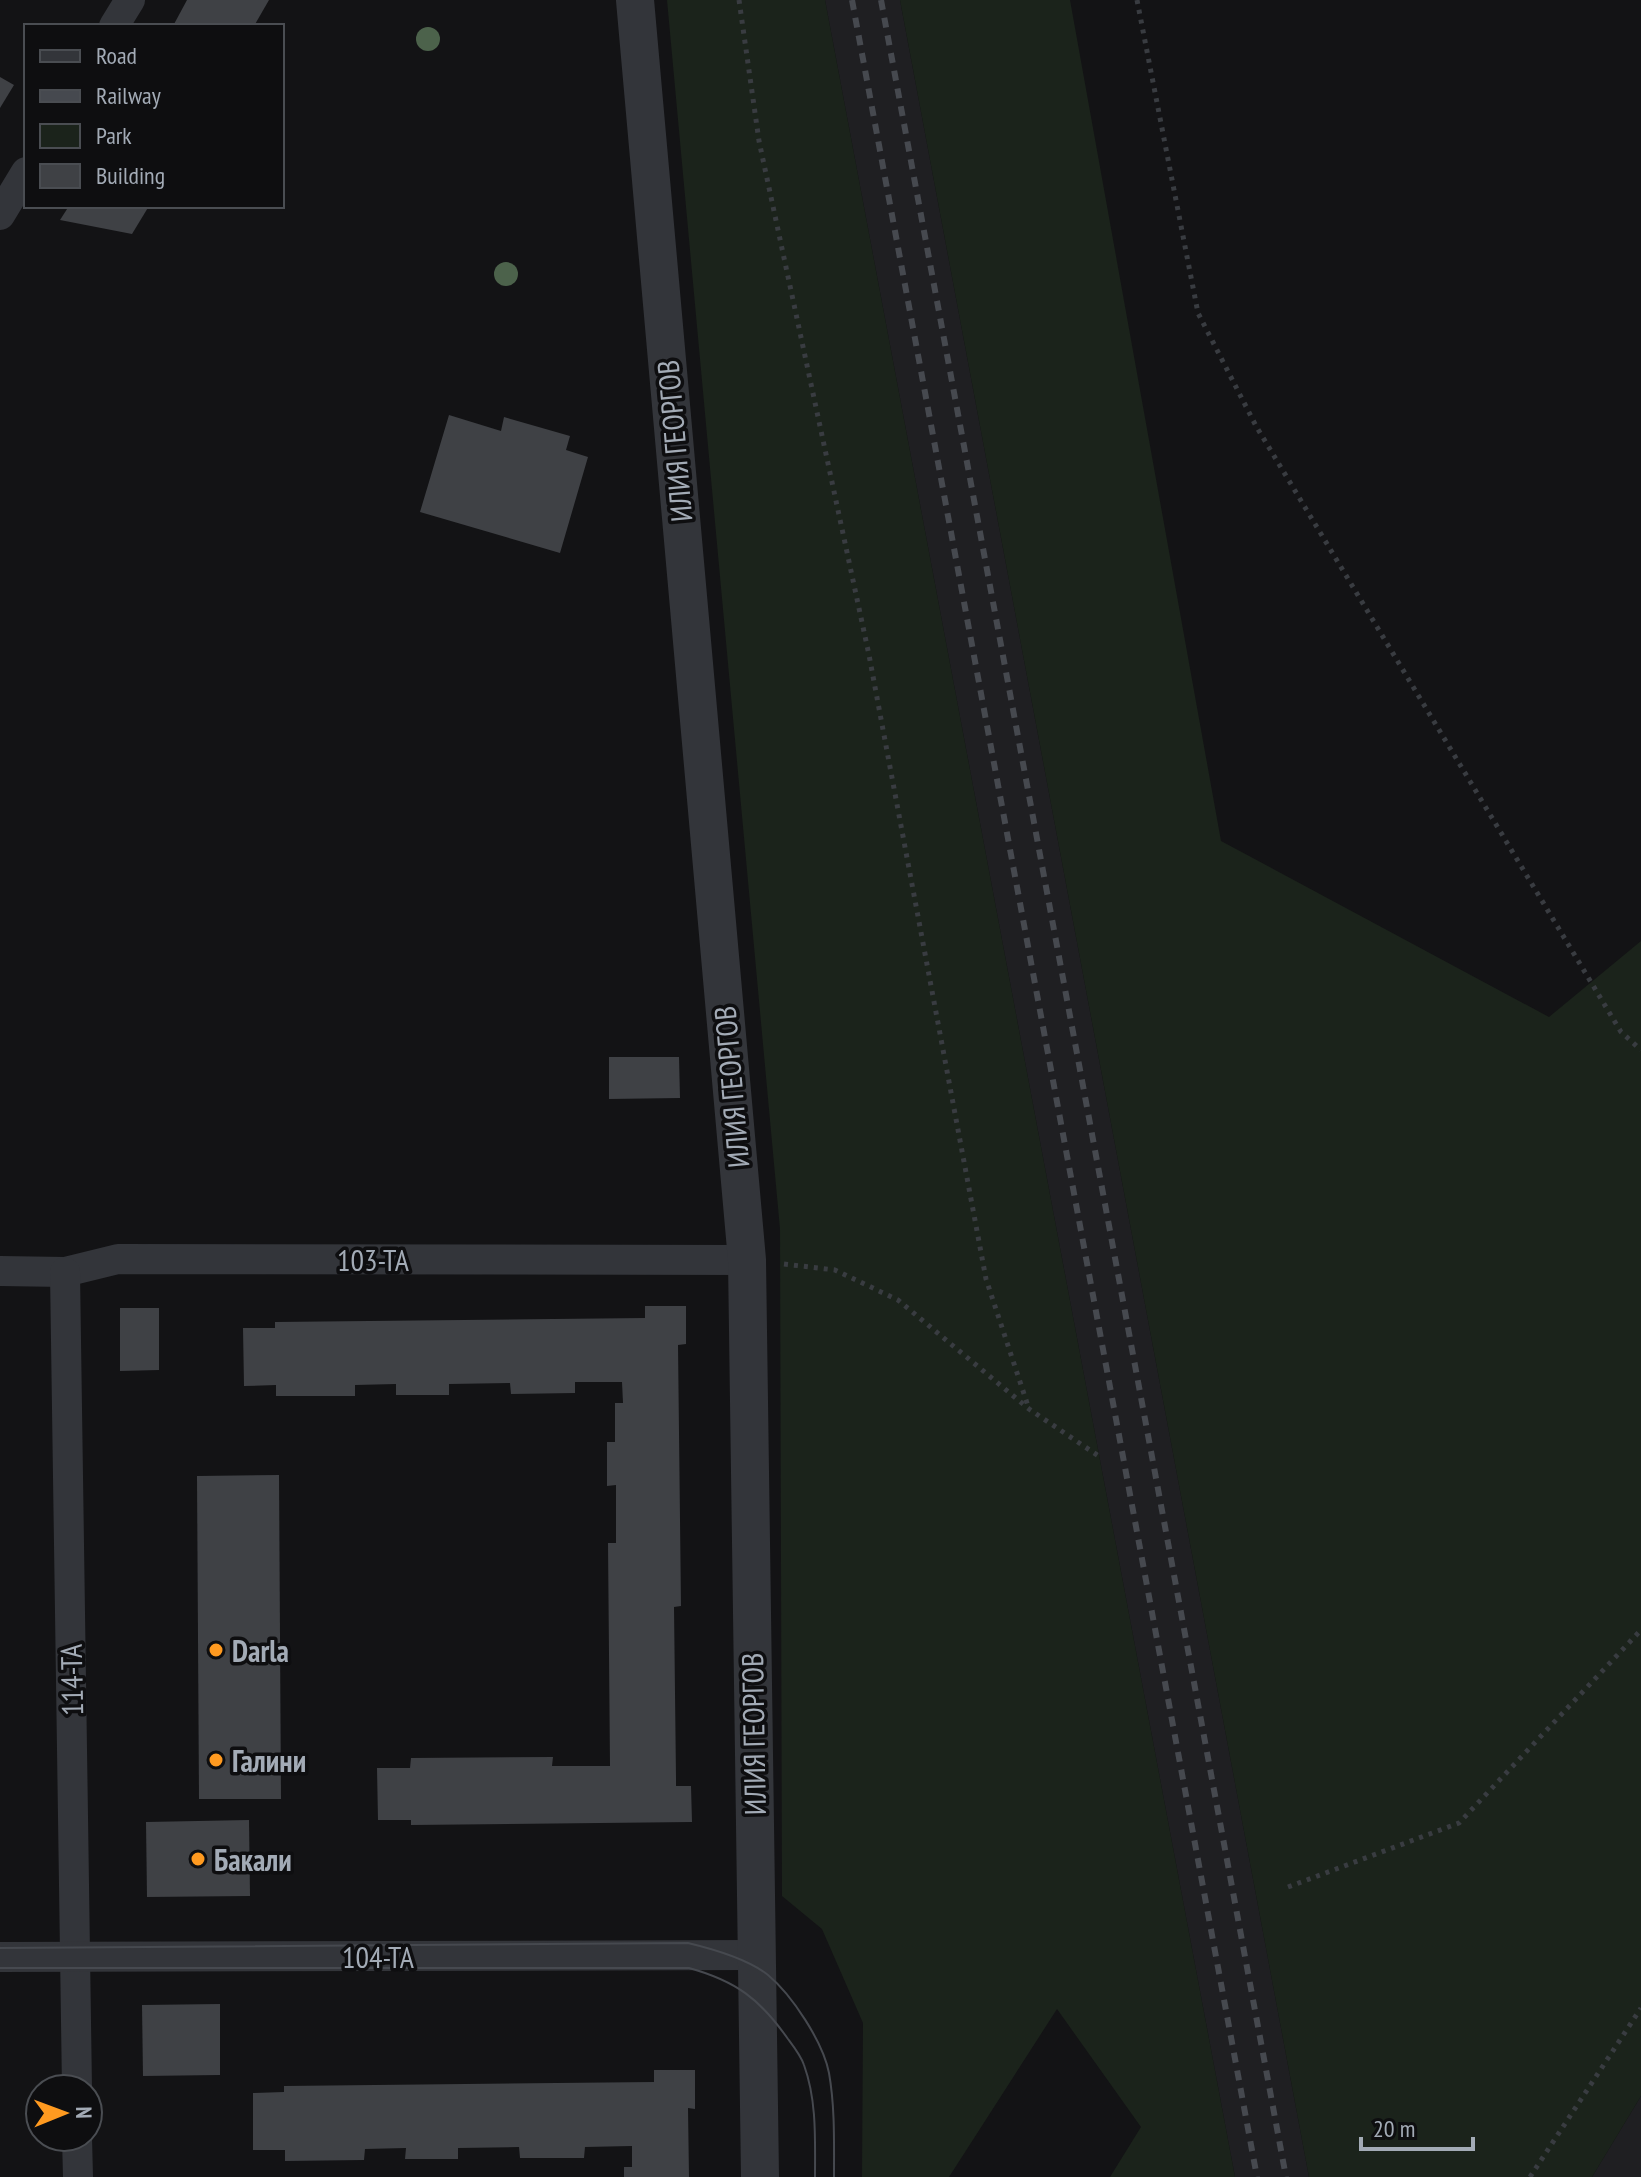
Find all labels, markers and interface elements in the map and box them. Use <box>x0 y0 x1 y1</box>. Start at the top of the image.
legend <box>24 24 284 208</box>
text: Road <box>96 40 137 71</box>
text: Railway <box>96 80 161 111</box>
text: Park <box>96 120 132 151</box>
text: Building <box>96 160 165 191</box>
street label: ИЛИЯ ГЕОРГОВ <box>648 358 700 524</box>
street label: ИЛИЯ ГЕОРГОВ <box>705 1004 757 1170</box>
street label: 103-ТА <box>337 1240 410 1279</box>
place label: Darla <box>232 1631 289 1670</box>
marker: Darla <box>207 1641 225 1659</box>
street label: 114-ТА <box>51 1643 91 1716</box>
street label: ИЛИЯ ГЕОРГОВ <box>732 1653 774 1815</box>
place label: Галини <box>232 1741 306 1780</box>
marker: Галини <box>207 1751 225 1769</box>
place label: Бакали <box>214 1840 292 1879</box>
marker: Бакали <box>189 1850 207 1868</box>
street label: 104-ТА <box>342 1937 415 1976</box>
north arrow <box>24 2073 104 2153</box>
scale bar <box>1361 2101 1473 2151</box>
text: N <box>70 2106 98 2119</box>
text: 20 m <box>1373 2113 1415 2144</box>

